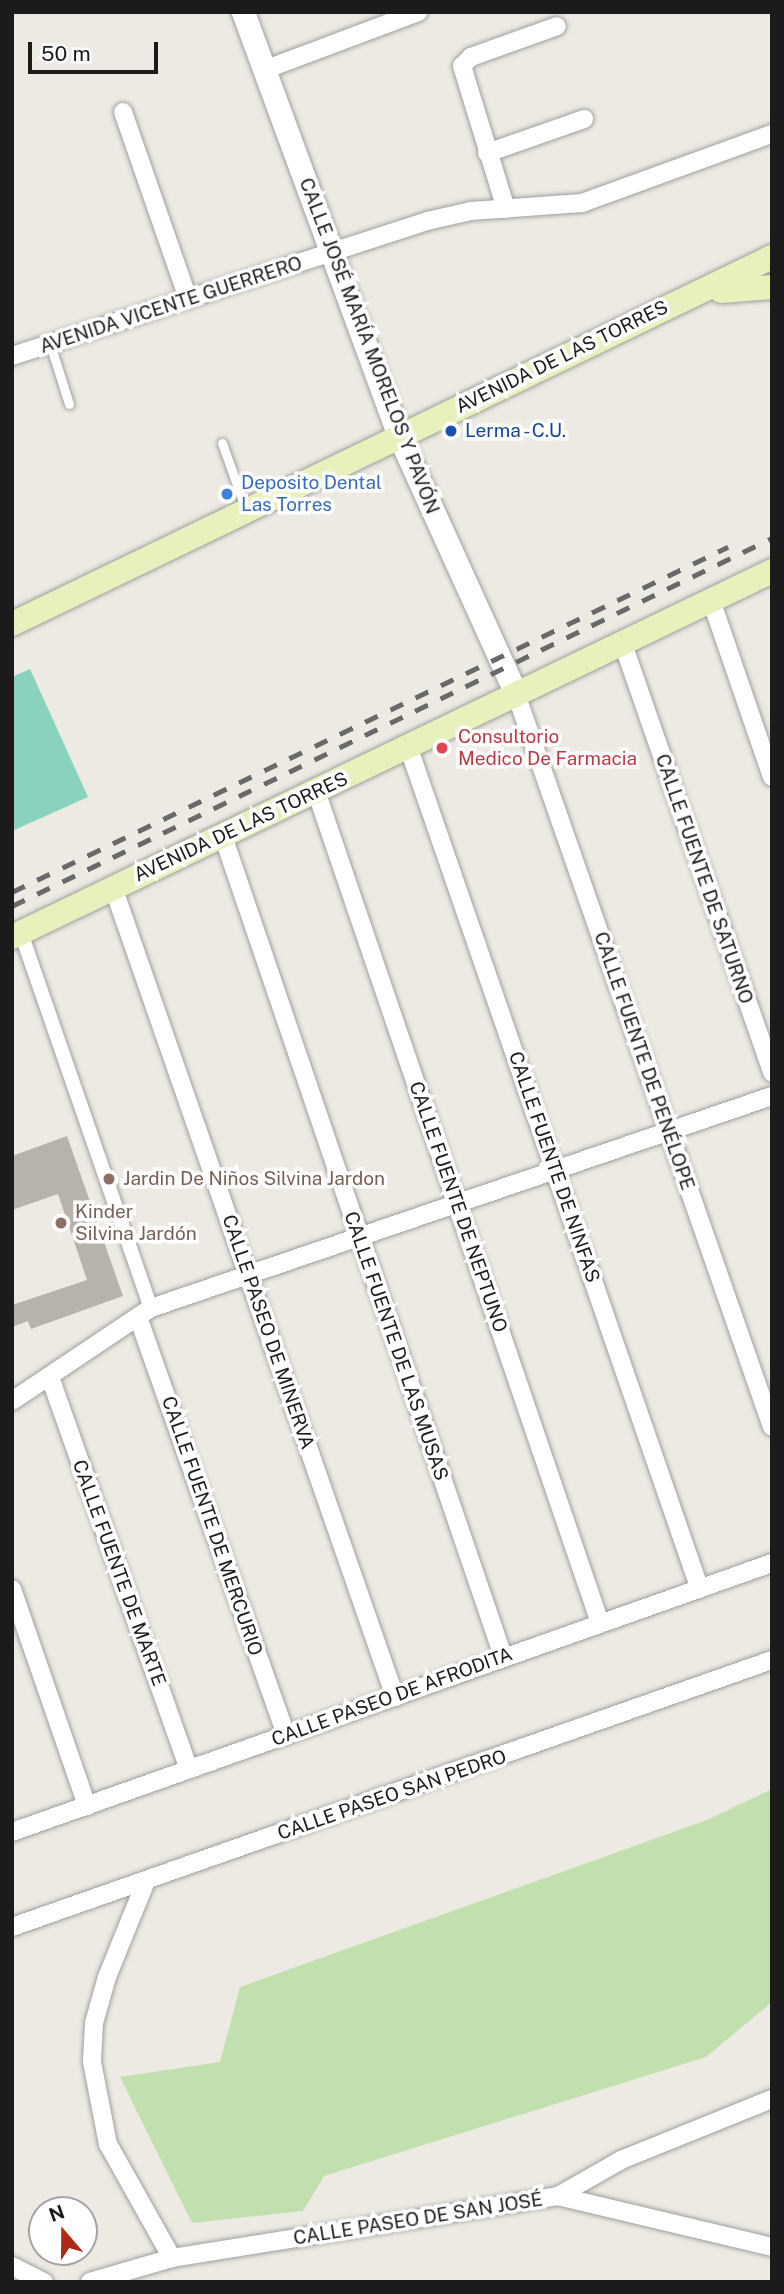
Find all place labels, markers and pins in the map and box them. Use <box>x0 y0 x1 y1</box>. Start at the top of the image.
place label: Lerma - C.U. <box>465 420 571 442</box>
marker: Lerma - C.U. <box>443 423 459 439</box>
place label: Deposito Dental Las Torres <box>241 472 382 516</box>
marker: Deposito Dental Las Torres <box>219 486 235 502</box>
place label: Consultorio Medico De Farmacia <box>458 726 637 770</box>
marker: Consultorio Medico De Farmacia <box>432 738 452 758</box>
place label: Jardin De Niños Silvina Jardon <box>123 1168 385 1190</box>
marker: Jardin De Niños Silvina Jardon <box>101 1171 117 1187</box>
place label: Kinder Silvina Jardón <box>75 1201 197 1245</box>
marker: Kinder Silvina Jardón <box>53 1215 69 1231</box>

